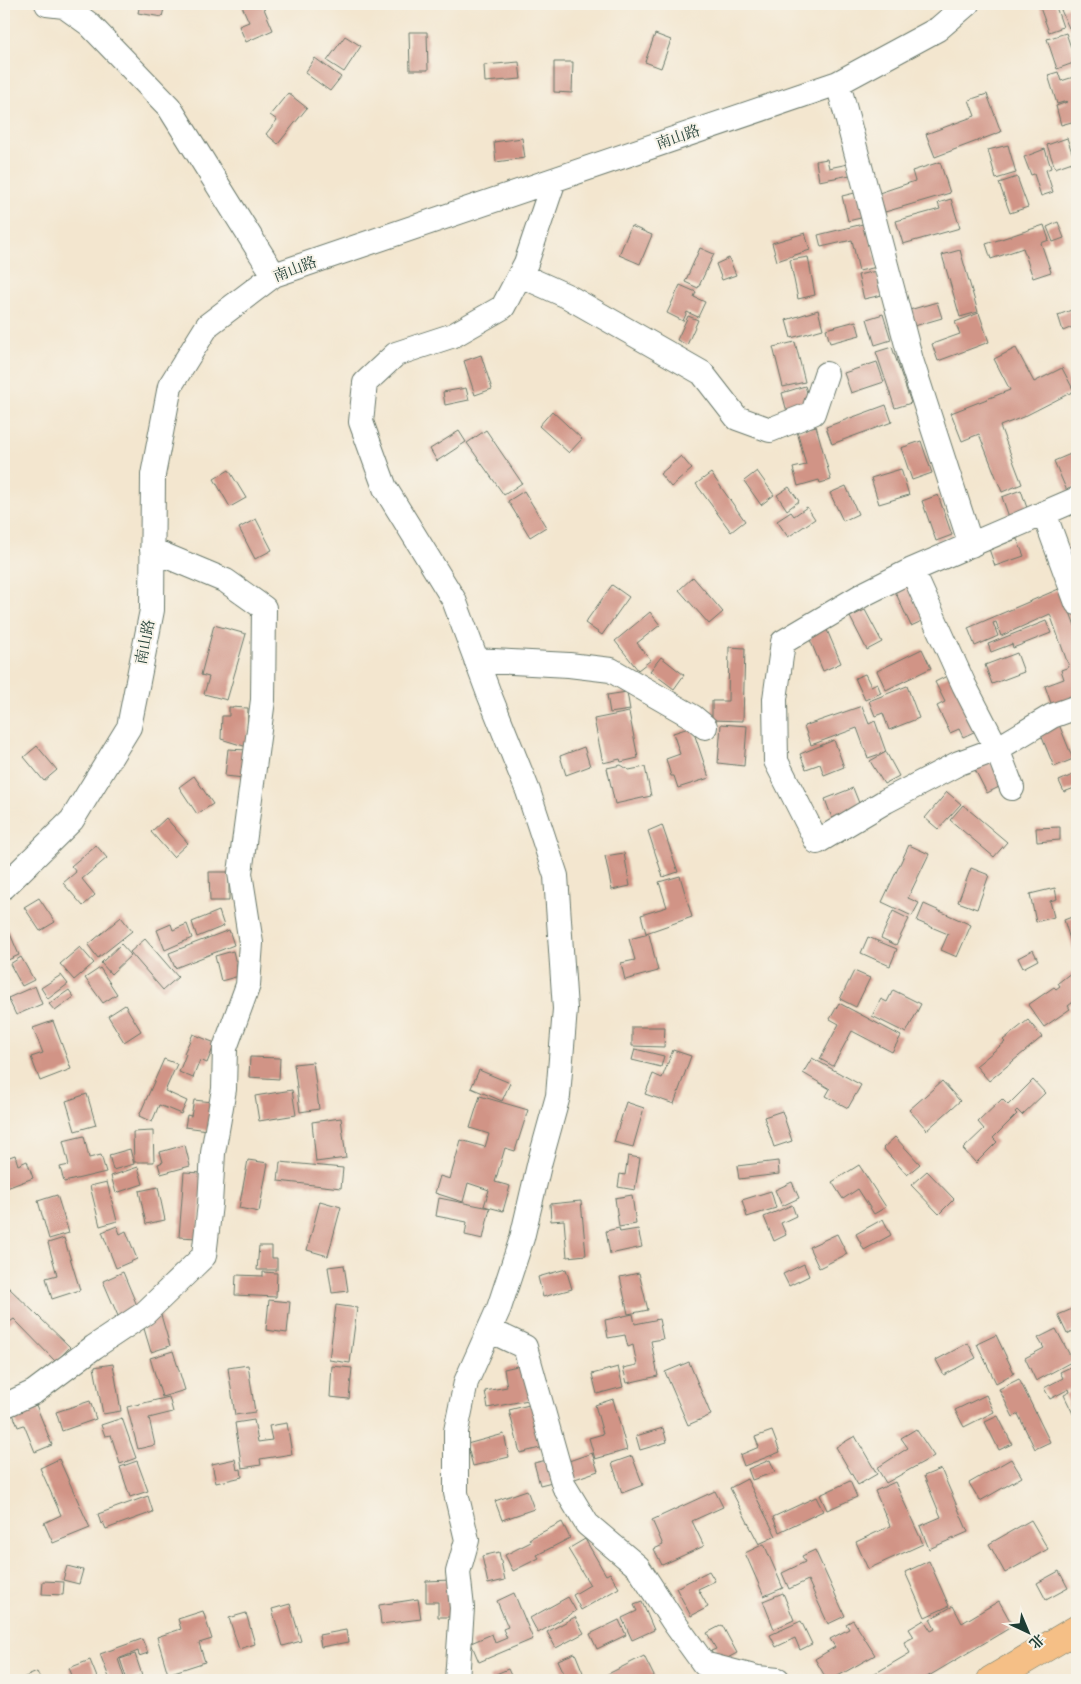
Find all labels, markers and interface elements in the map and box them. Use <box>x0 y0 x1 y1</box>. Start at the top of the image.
street label: 南山路 <box>654 122 702 153</box>
street label: 南山路 <box>271 253 319 285</box>
street label: 南山路 <box>133 618 158 666</box>
north arrow <box>1004 1606 1054 1656</box>
text: 北 <box>1026 1631 1047 1651</box>

